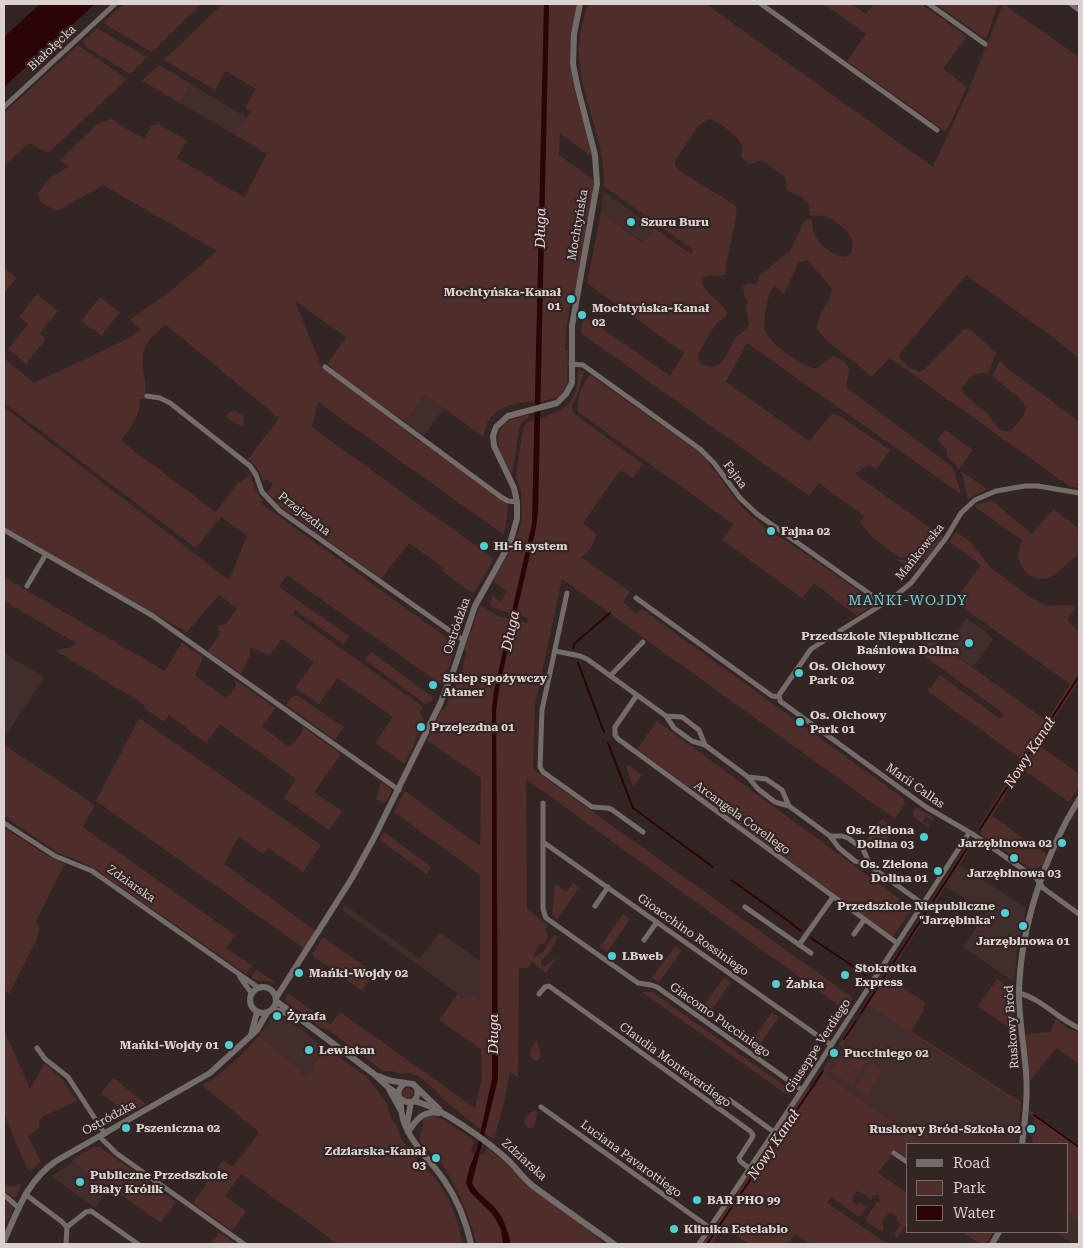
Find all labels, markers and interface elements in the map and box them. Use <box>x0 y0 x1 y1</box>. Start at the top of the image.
street label: Białołęcka <box>25 22 79 74</box>
street label: Mochtyńska <box>565 188 591 262</box>
water label: Długa <box>532 208 550 248</box>
place label: Szuru Buru <box>641 215 709 229</box>
marker: Szuru Buru <box>625 216 637 228</box>
place label: Mochtyńska-Kanał 01 <box>444 285 561 313</box>
marker: Mochtyńska-Kanał 01 <box>565 293 577 305</box>
place label: Mochtyńska-Kanał 02 <box>592 301 709 329</box>
marker: Mochtyńska-Kanał 02 <box>576 309 588 321</box>
street label: Fajna <box>720 458 750 492</box>
street label: Przejezdna <box>275 489 333 539</box>
street label: Mańkowska <box>893 521 947 583</box>
place label: Fajna 02 <box>781 524 830 538</box>
marker: Fajna 02 <box>765 525 777 537</box>
place label: Hi-fi system <box>494 539 568 553</box>
marker: Hi-fi system <box>478 540 490 552</box>
district label: MAŃKI-WOJDY <box>847 593 969 609</box>
street label: Ostródzka <box>441 596 473 656</box>
water label: Długa <box>499 609 523 653</box>
place label: Przedszkole Niepubliczne Baśniowa Dolina <box>801 629 959 657</box>
marker: Przedszkole Niepubliczne Baśniowa Dolina <box>963 637 975 649</box>
place label: Os. Olchowy Park 02 <box>809 659 885 687</box>
marker: Os. Olchowy Park 02 <box>793 667 805 679</box>
place label: Sklep spożywczy Ataner <box>443 671 547 699</box>
marker: Sklep spożywczy Ataner <box>427 679 439 691</box>
place label: Os. Olchowy Park 01 <box>810 708 886 736</box>
water label: Nowy Kanał <box>1001 715 1059 791</box>
marker: Os. Olchowy Park 01 <box>794 716 806 728</box>
place label: Przejezdna 01 <box>431 720 515 734</box>
marker: Przejezdna 01 <box>415 721 427 733</box>
street label: Marii Callas <box>883 761 947 811</box>
street label: Arcangela Corellego <box>691 778 793 858</box>
place label: Os. Zielona Dolina 03 <box>846 823 914 851</box>
marker: Os. Zielona Dolina 03 <box>918 831 930 843</box>
place label: Jarzębinowa 02 <box>958 836 1052 850</box>
marker: Jarzębinowa 02 <box>1056 837 1068 849</box>
marker: Jarzębinowa 03 <box>1008 852 1020 864</box>
place label: Os. Zielona Dolina 01 <box>860 857 928 885</box>
street label: Zdziarska <box>104 862 158 906</box>
marker: Os. Zielona Dolina 01 <box>932 865 944 877</box>
place label: Jarzębinowa 03 <box>967 866 1061 880</box>
street label: Gioacchino Rossiniego <box>635 891 751 979</box>
place label: Przedszkole Niepubliczne "Jarzębinka" <box>837 899 995 927</box>
marker: Przedszkole Niepubliczne "Jarzębinka" <box>999 907 1011 919</box>
marker: Jarzębinowa 01 <box>1017 920 1029 932</box>
place label: Jarzębinowa 01 <box>976 934 1070 948</box>
place label: LBweb <box>622 949 663 963</box>
marker: LBweb <box>606 950 618 962</box>
place label: Stokrotka Express <box>855 961 916 989</box>
place label: Mańki-Wojdy 02 <box>309 966 408 980</box>
marker: Mańki-Wojdy 02 <box>293 967 305 979</box>
marker: Stokrotka Express <box>839 969 851 981</box>
place label: Żabka <box>786 977 824 991</box>
marker: Żabka <box>770 978 782 990</box>
street label: Giacomo Pucciniego <box>667 980 773 1060</box>
street label: Ruskowy Bród <box>1002 985 1022 1069</box>
street label: Giuseppe Verdiego <box>782 996 854 1096</box>
place label: Żyrafa <box>287 1009 326 1023</box>
marker: Żyrafa <box>271 1010 283 1022</box>
water label: Długa <box>486 1014 502 1054</box>
street label: Claudia Monteverdiego <box>616 1020 734 1110</box>
place label: Mańki-Wojdy 01 <box>120 1038 219 1052</box>
marker: Mańki-Wojdy 01 <box>223 1039 235 1051</box>
place label: Lewiatan <box>319 1043 375 1057</box>
marker: Lewiatan <box>303 1044 315 1056</box>
place label: Pucciniego 02 <box>844 1046 929 1060</box>
marker: Pucciniego 02 <box>828 1047 840 1059</box>
street label: Ostródzka <box>80 1097 138 1139</box>
water label: Nowy Kanał <box>744 1107 804 1183</box>
street label: Luciana Pavarottiego <box>578 1117 684 1201</box>
place label: Pszeniczna 02 <box>136 1121 220 1135</box>
marker: Pszeniczna 02 <box>120 1122 132 1134</box>
place label: Ruskowy Bród-Szkoła 02 <box>869 1122 1021 1136</box>
marker: Ruskowy Bród-Szkoła 02 <box>1025 1123 1037 1135</box>
street label: Zdziarska <box>499 1136 549 1184</box>
legend <box>906 1143 1068 1233</box>
place label: Zdziarska-Kanał 03 <box>325 1144 426 1172</box>
marker: Zdziarska-Kanał 03 <box>430 1152 442 1164</box>
text: Road <box>953 1154 990 1172</box>
place label: Publiczne Przedszkole Biały Królik <box>90 1168 228 1196</box>
marker: Publiczne Przedszkole Biały Królik <box>74 1176 86 1188</box>
text: Park <box>953 1179 986 1197</box>
place label: BAR PHO 99 <box>707 1193 780 1207</box>
marker: BAR PHO 99 <box>691 1194 703 1206</box>
text: Water <box>953 1204 995 1222</box>
place label: Klinika Estelablo <box>684 1222 788 1236</box>
marker: Klinika Estelablo <box>668 1223 680 1235</box>

